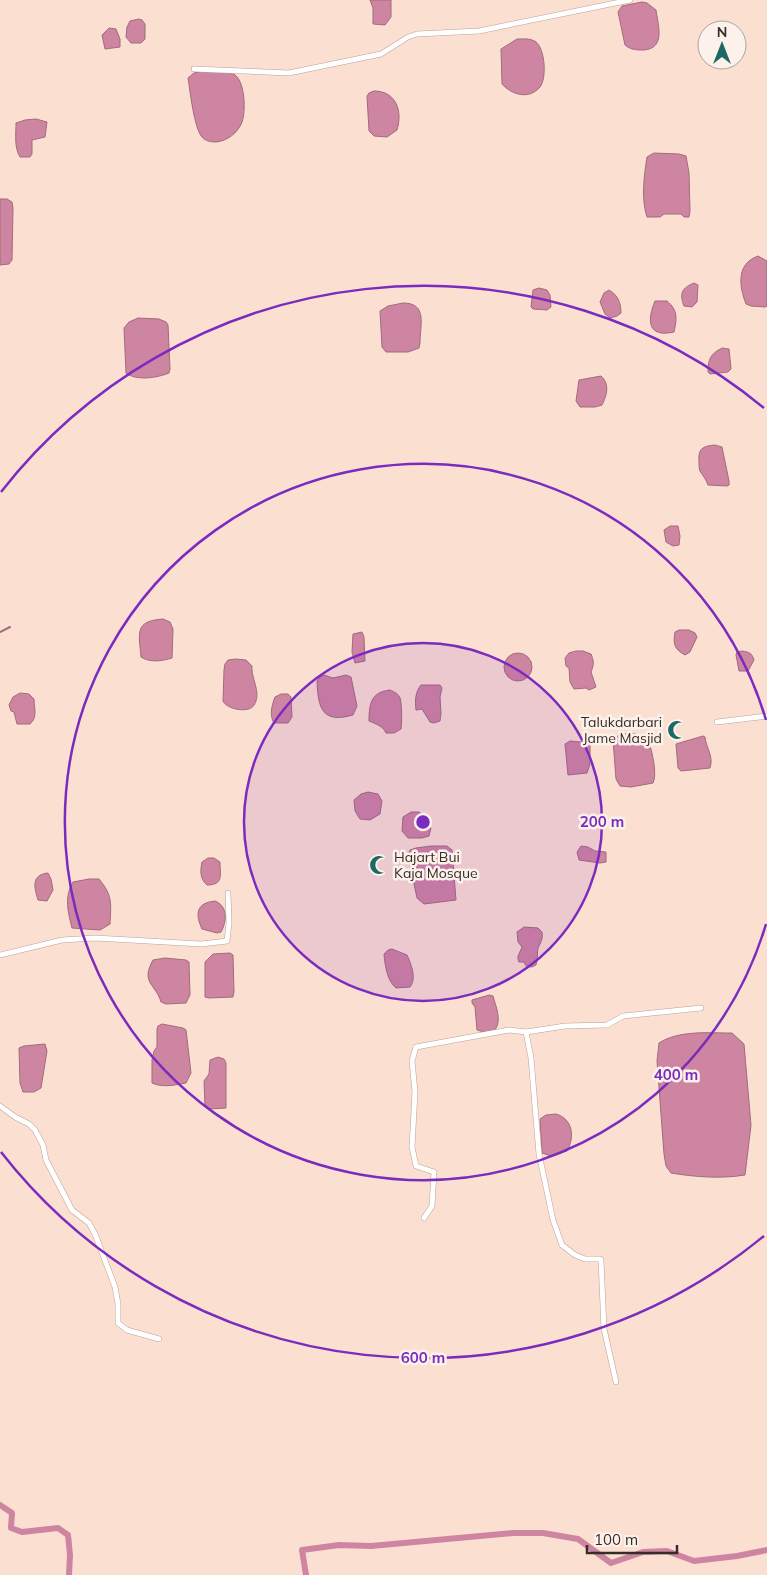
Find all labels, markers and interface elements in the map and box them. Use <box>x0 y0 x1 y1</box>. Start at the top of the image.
north arrow <box>697 20 747 70</box>
text: N <box>717 23 727 41</box>
place label: Talukdarbari Jame Masjid <box>581 713 662 747</box>
mosque icon: Talukdarbari Jame Masjid <box>666 719 688 741</box>
text: 200 m <box>580 812 624 831</box>
centre of rings <box>414 813 432 831</box>
place label: Hajart Bui Kaja Mosque <box>394 848 478 882</box>
mosque icon: Hajart Bui Kaja Mosque <box>368 854 390 876</box>
text: 400 m <box>654 1065 698 1084</box>
text: 600 m <box>401 1348 445 1367</box>
scale bar <box>587 1522 677 1554</box>
text: 100 m <box>594 1530 638 1549</box>

